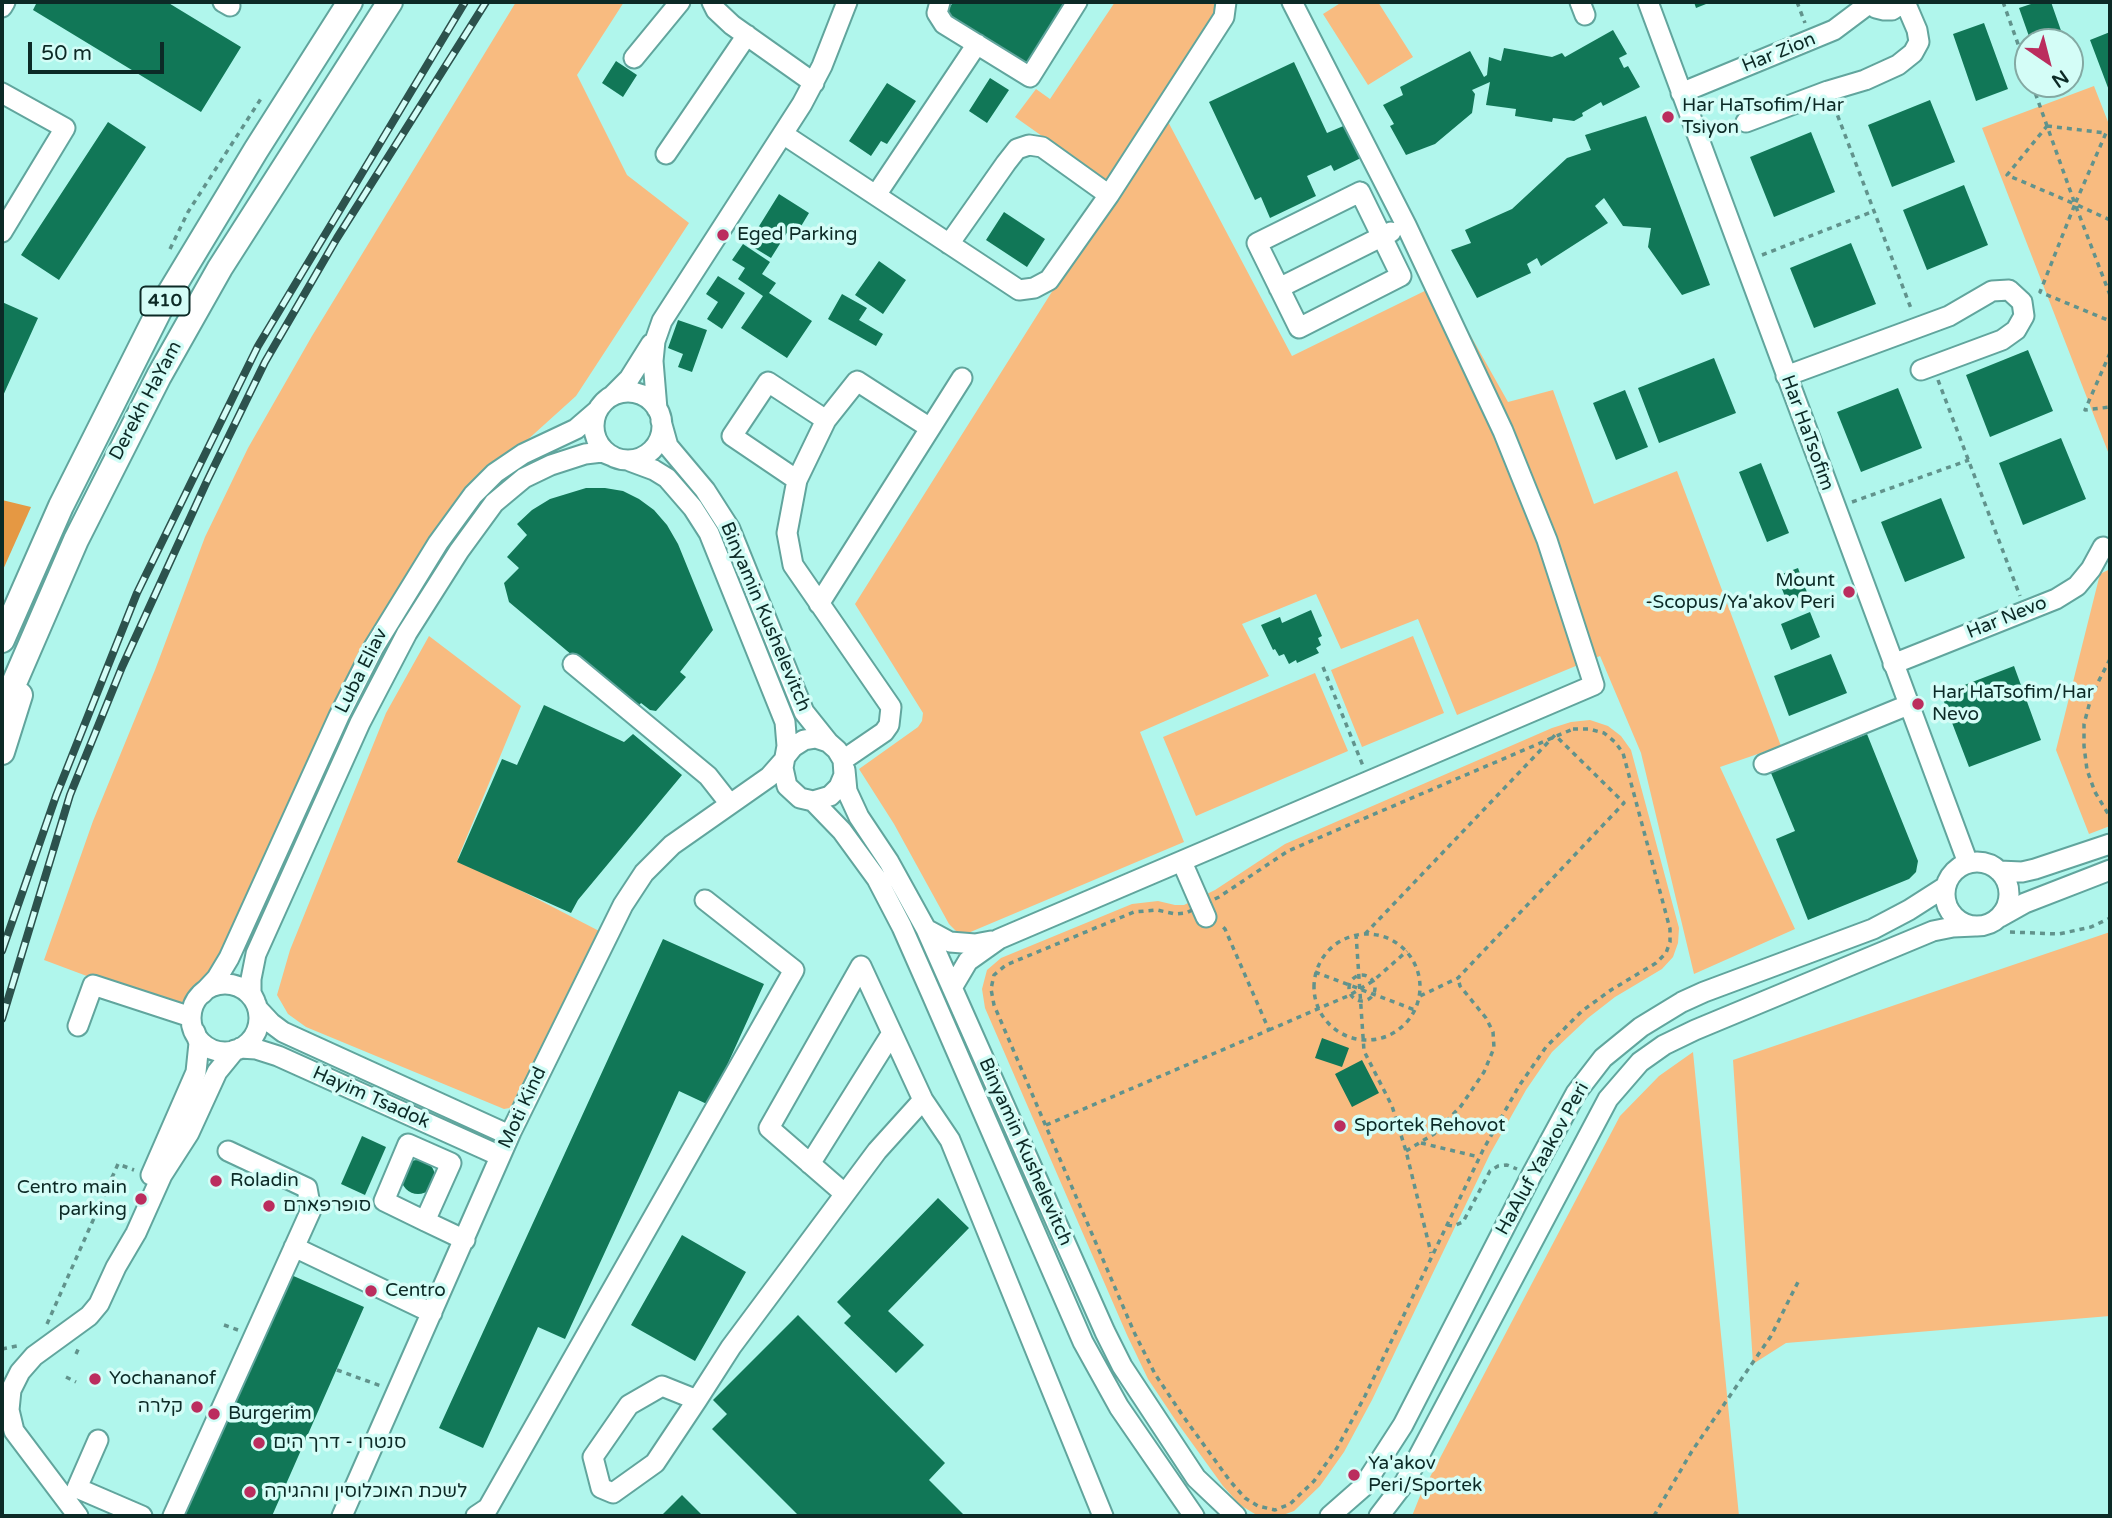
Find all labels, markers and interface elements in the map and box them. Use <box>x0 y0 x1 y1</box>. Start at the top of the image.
scale bar <box>32 28 168 72</box>
street label: Har Zion <box>1739 28 1819 78</box>
north arrow <box>2014 28 2084 98</box>
text: 50 m <box>41 41 92 66</box>
text: N <box>2047 65 2072 92</box>
place label: Har HaTsofim/Har Tsiyon <box>1682 95 1844 139</box>
marker: Har HaTsofim/Har Tsiyon <box>1660 109 1676 125</box>
place label: Eged Parking <box>737 224 857 246</box>
marker: Eged Parking <box>715 227 731 243</box>
road number: 410 <box>140 286 190 316</box>
street label: Derekh HaYam <box>105 337 187 465</box>
street label: Har HaTsofim <box>1776 372 1838 494</box>
street label: Binyamin Kushelevitch <box>715 519 815 715</box>
place label: Mount -Scopus/Ya'akov Peri <box>1645 570 1835 614</box>
marker: Mount -Scopus/Ya'akov Peri <box>1841 584 1857 600</box>
street label: Har Nevo <box>1964 592 2050 644</box>
street label: Luba Eliav <box>331 625 393 717</box>
place label: Har HaTsofim/Har Nevo <box>1932 682 2094 726</box>
marker: Har HaTsofim/Har Nevo <box>1910 696 1926 712</box>
street label: Binyamin Kushelevitch <box>973 1054 1077 1250</box>
street label: Hayim Tsadok <box>309 1062 433 1134</box>
street label: Moti Kind <box>494 1064 552 1152</box>
street label: HaAluf Yaakov Peri <box>1492 1079 1594 1239</box>
place label: Sportek Rehovot <box>1354 1115 1505 1137</box>
marker: Sportek Rehovot <box>1332 1118 1348 1134</box>
place label: Roladin <box>230 1170 299 1192</box>
marker: Roladin <box>208 1173 224 1189</box>
place label: Centro main parking <box>17 1177 127 1221</box>
marker: Centro main parking <box>133 1191 149 1207</box>
place label: סופרפארם <box>283 1195 371 1217</box>
marker: סופרפארם <box>261 1198 277 1214</box>
place label: Centro <box>385 1280 446 1302</box>
marker: Centro <box>363 1283 379 1299</box>
place label: Yochananof <box>109 1368 216 1390</box>
marker: Yochananof <box>87 1371 103 1387</box>
place label: קלרה <box>137 1396 183 1418</box>
marker: קלרה <box>189 1399 205 1415</box>
place label: Burgerim <box>228 1403 312 1425</box>
marker: Burgerim <box>206 1406 222 1422</box>
place label: סנטרו - דרך הים <box>273 1432 406 1454</box>
marker: סנטרו - דרך הים <box>251 1435 267 1451</box>
place label: Ya'akov Peri/Sportek <box>1368 1453 1482 1497</box>
marker: Ya'akov Peri/Sportek <box>1346 1467 1362 1483</box>
place label: לשכת האוכלוסין וההגירה <box>264 1481 467 1503</box>
marker: לשכת האוכלוסין וההגירה <box>242 1484 258 1500</box>

